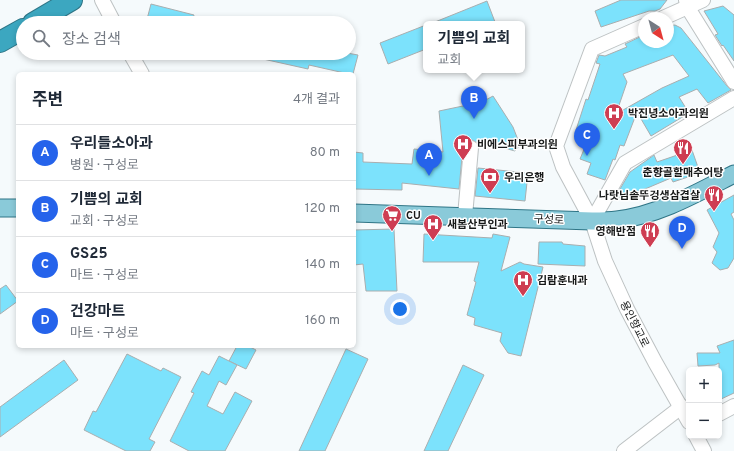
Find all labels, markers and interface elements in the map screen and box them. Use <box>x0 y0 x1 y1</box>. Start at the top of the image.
north arrow <box>638 12 674 48</box>
search box <box>16 16 356 60</box>
popup <box>423 21 525 73</box>
icon: search <box>30 27 52 49</box>
text: 기쁨의 교회 <box>438 30 510 49</box>
text: 장소 검색 <box>62 31 121 50</box>
text: 교회 <box>438 53 462 69</box>
pin: B <box>461 86 487 119</box>
text: 주변 <box>32 90 63 112</box>
text: 4개 결과 <box>293 92 340 108</box>
hospital icon: 박진녕소아과의원 <box>603 102 625 130</box>
place label: 박진녕소아과의원 <box>628 107 709 121</box>
pin: C <box>574 123 600 156</box>
hospital icon: 비에스피부과의원 <box>452 133 474 161</box>
text: 우리들소아과 <box>70 135 153 154</box>
restaurant icon: 춘향골할매추어탕 <box>672 137 694 165</box>
place label: 비에스피부과의원 <box>477 138 558 152</box>
pin: A <box>416 143 442 176</box>
text: A <box>40 145 50 161</box>
text: 80 m <box>310 145 340 161</box>
text: 병원 · 구성로 <box>70 158 139 174</box>
bank icon: 우리은행 <box>479 166 501 194</box>
place label: 춘향골할매추어탕 <box>643 166 723 180</box>
place label: 우리은행 <box>504 171 544 185</box>
restaurant icon: 나랏님솥뚜겅생삼겹살 <box>703 184 725 212</box>
place label: 나랏님솥뚜겅생삼겹살 <box>599 189 700 203</box>
text: 기쁨의 교회 <box>70 191 143 210</box>
text: B <box>41 201 49 217</box>
text: 120 m <box>305 201 340 217</box>
supermarket icon: CU <box>381 204 403 232</box>
place label: CU <box>406 209 421 223</box>
street label: 구성로 <box>533 212 564 228</box>
hospital icon: 새봄산부인과 <box>422 213 444 241</box>
text: 교회 · 구성로 <box>70 214 139 230</box>
pin: D <box>669 216 695 249</box>
place label: 새봄산부인과 <box>447 218 508 232</box>
restaurant icon: 영해반점 <box>639 220 661 248</box>
place label: 영해반점 <box>596 225 636 239</box>
text: GS25 <box>70 245 108 264</box>
text: C <box>41 257 49 273</box>
text: 140 m <box>305 257 340 273</box>
text: 마트 · 구성로 <box>70 268 139 284</box>
hospital icon: 김람훈내과 <box>512 269 534 297</box>
place label: 김람훈내과 <box>537 274 588 288</box>
your location <box>390 299 410 319</box>
street label: 용인향교로 <box>616 299 652 350</box>
text: 건강마트 <box>70 303 125 322</box>
text: D <box>40 313 50 329</box>
text: 160 m <box>305 313 340 329</box>
text: 마트 · 구성로 <box>70 326 139 342</box>
map controls <box>686 367 722 439</box>
button: + <box>686 367 722 403</box>
button: − <box>686 403 722 439</box>

